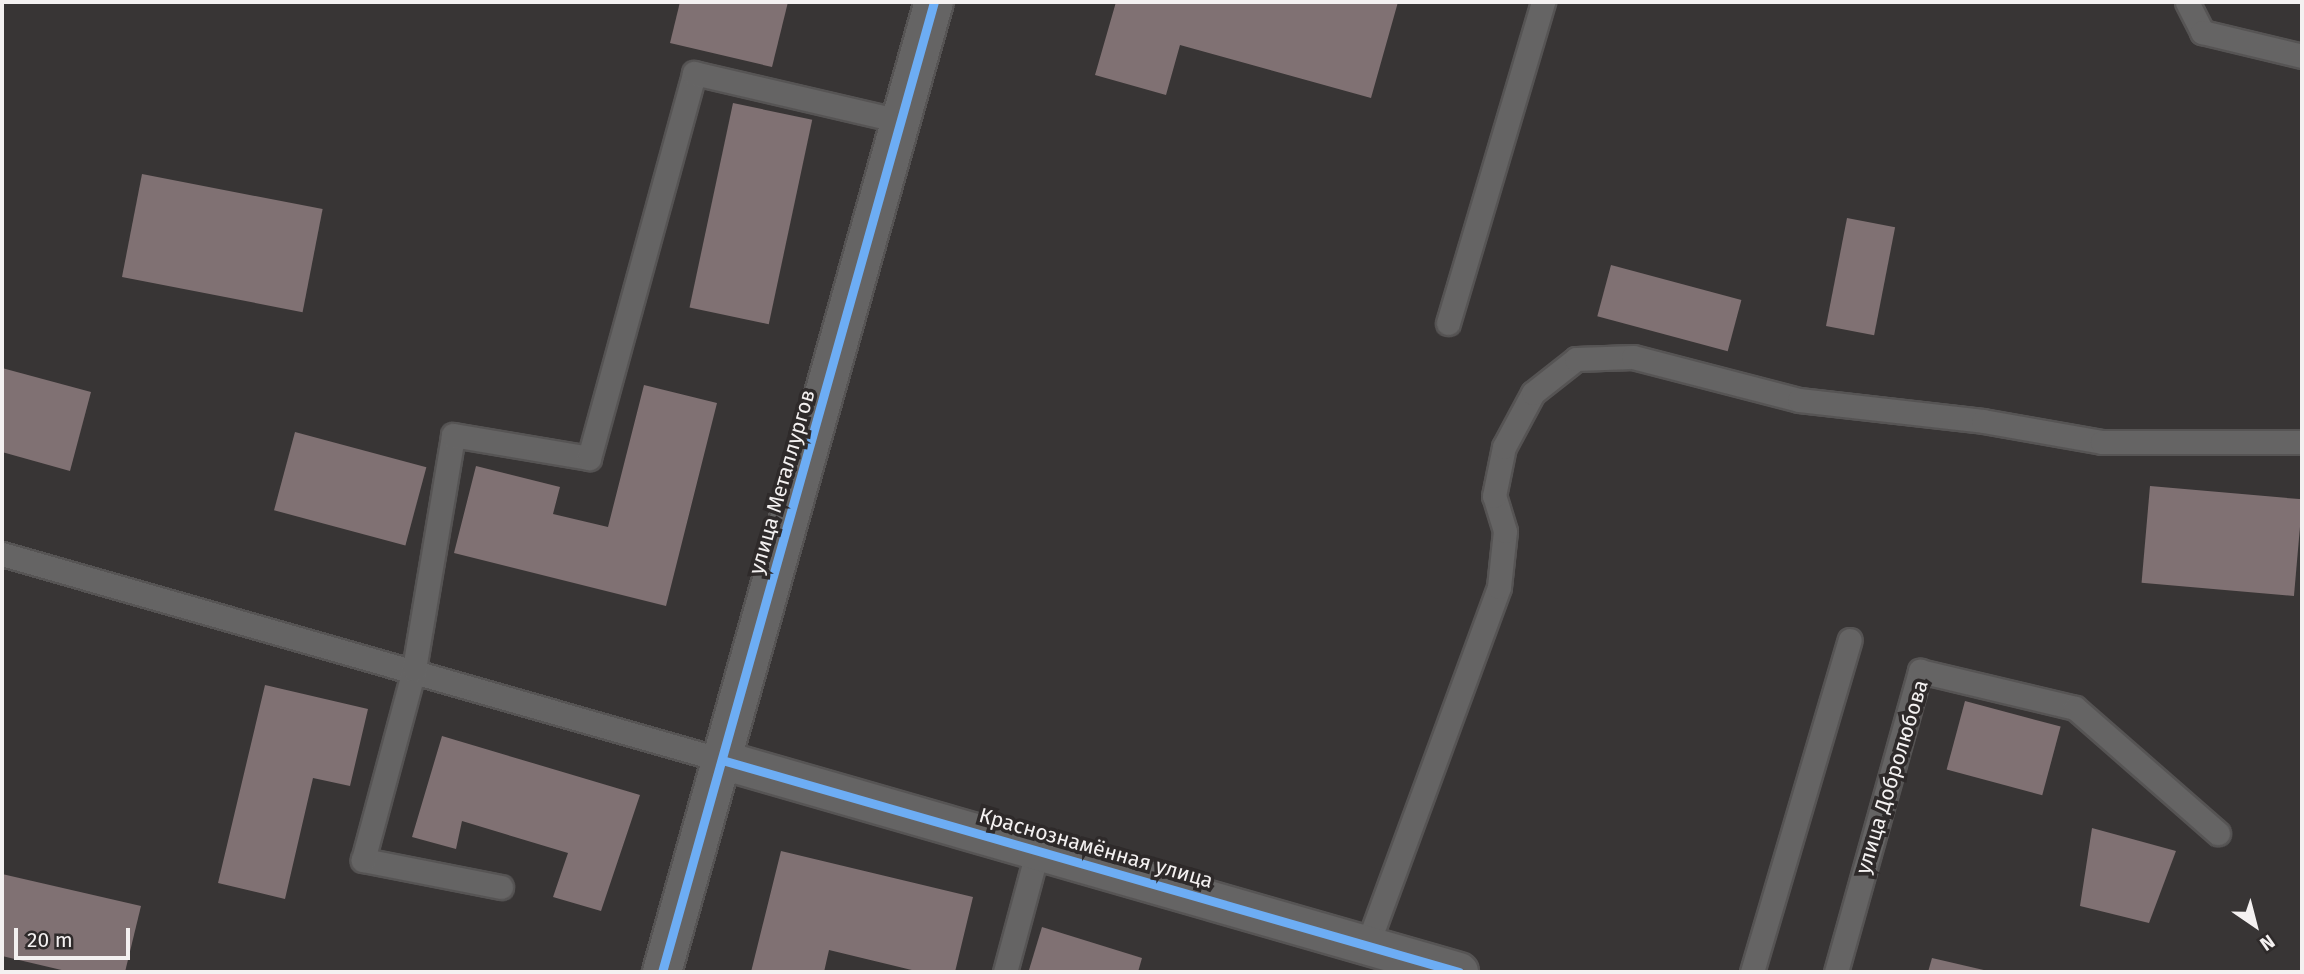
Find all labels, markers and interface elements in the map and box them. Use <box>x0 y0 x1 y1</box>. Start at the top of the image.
street label: улица Металлургов <box>744 387 820 577</box>
street label: улица Добролюбова <box>1850 677 1934 877</box>
street label: Краснознамённая улица <box>976 803 1216 893</box>
north arrow <box>2220 890 2290 960</box>
scale bar <box>18 914 133 958</box>
text: 20 m <box>27 927 73 953</box>
text: N <box>2256 930 2279 956</box>

